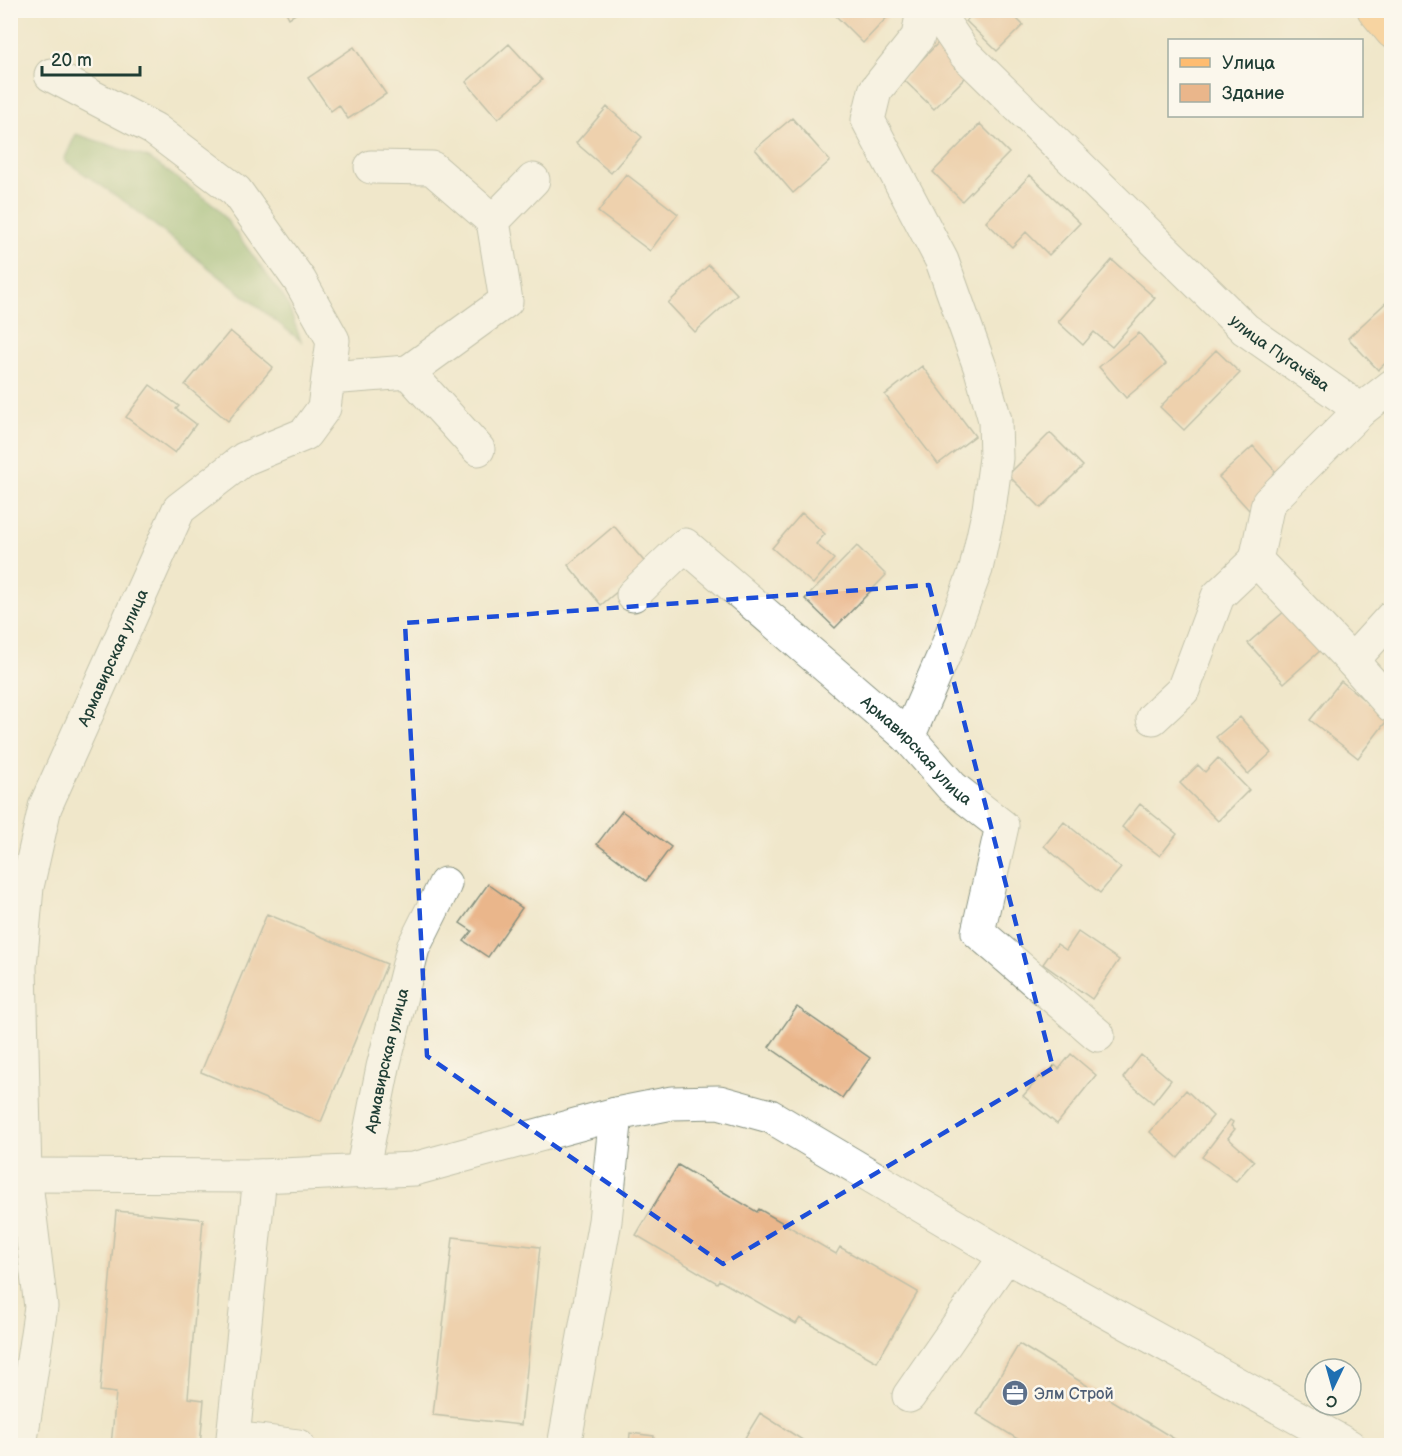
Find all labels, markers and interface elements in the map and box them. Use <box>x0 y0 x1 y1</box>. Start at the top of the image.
scale bar <box>42 39 140 77</box>
legend <box>1168 39 1363 117</box>
text: 20 m <box>51 50 92 71</box>
text: Улица <box>1222 53 1276 74</box>
text: Здание <box>1222 83 1284 104</box>
street label: улица Пугачёва <box>1225 311 1333 396</box>
street label: Армавирская улица <box>74 586 153 730</box>
street label: Армавирская улица <box>856 692 976 810</box>
street label: Армавирская улица <box>362 986 414 1136</box>
north arrow <box>1303 1357 1363 1417</box>
office icon: Элм Строй <box>1000 1378 1030 1408</box>
place label: Элм Строй <box>1034 1385 1114 1404</box>
text: С <box>1325 1390 1338 1410</box>

